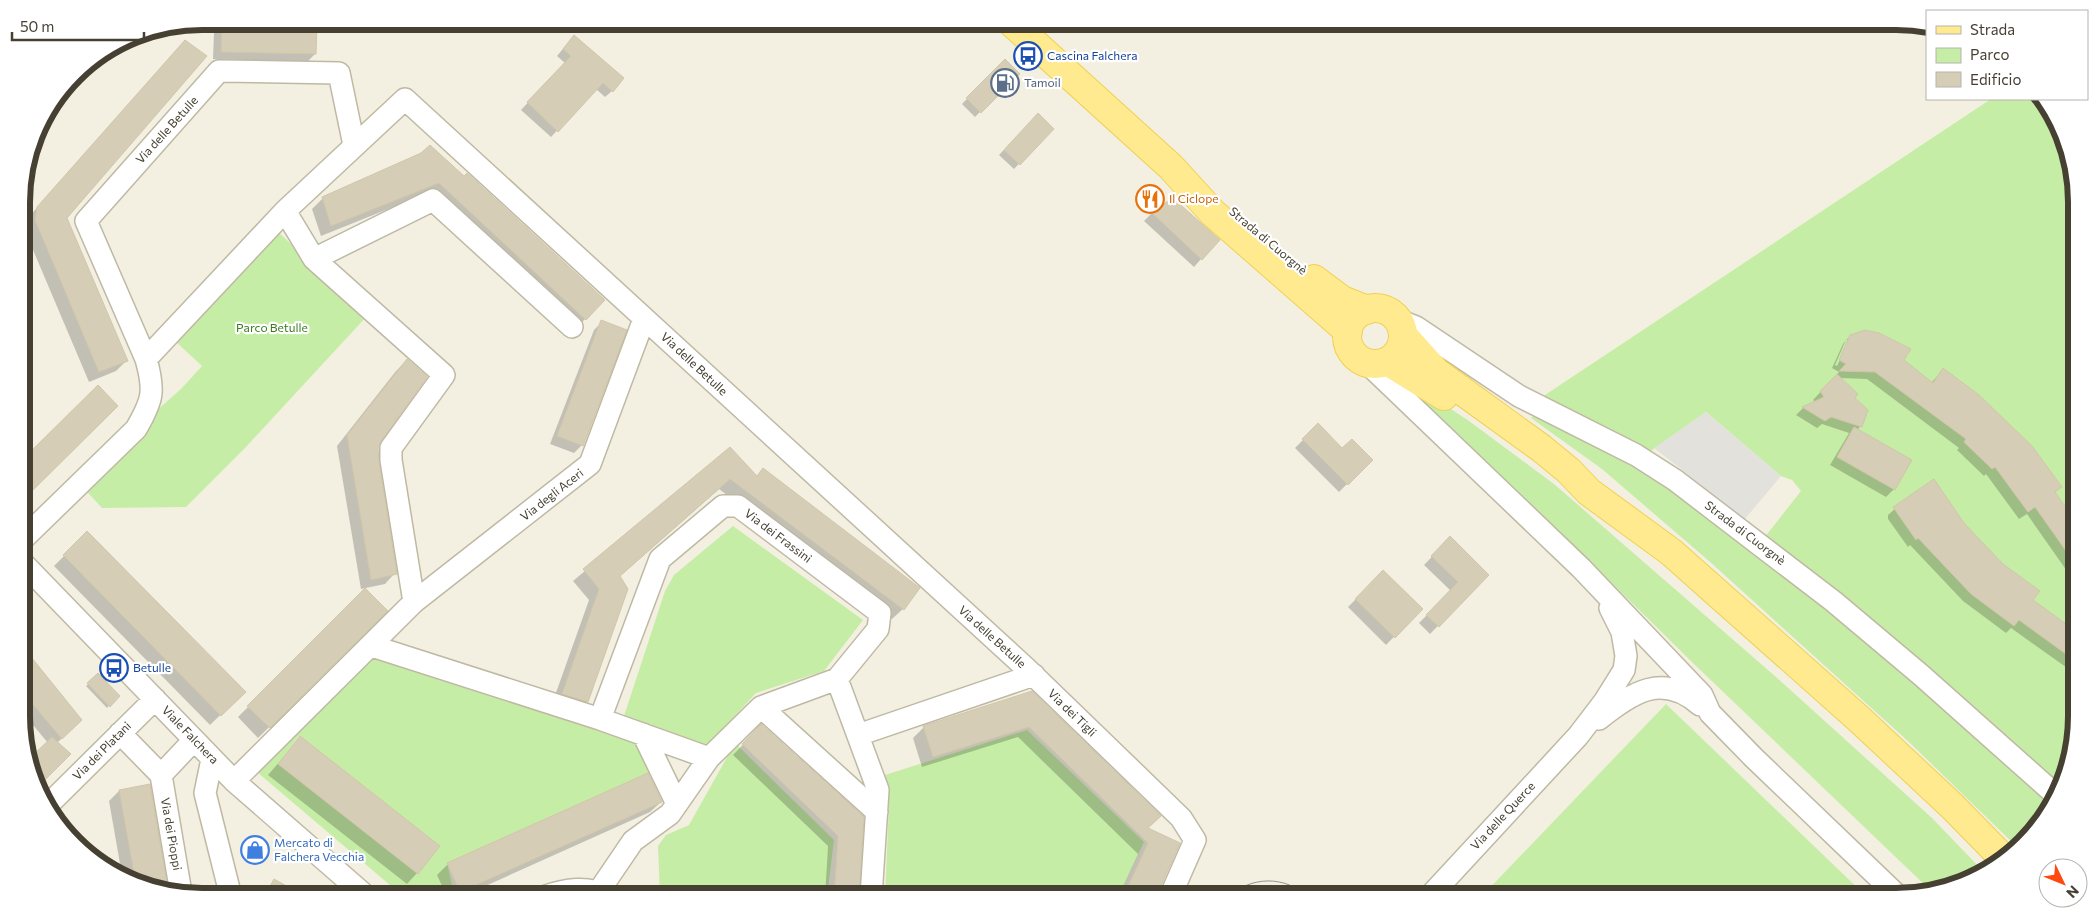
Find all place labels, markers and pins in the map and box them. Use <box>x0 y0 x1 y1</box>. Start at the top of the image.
bus stop icon: Cascina Falchera <box>1013 41 1043 71</box>
place label: Cascina Falchera <box>1047 48 1137 62</box>
fuel station icon: Tamoil <box>990 68 1020 98</box>
place label: Tamoil <box>1024 75 1061 89</box>
restaurant icon: Il Ciclope <box>1135 184 1165 214</box>
place label: Il Ciclope <box>1169 191 1219 205</box>
bus stop icon: Betulle <box>99 653 129 683</box>
place label: Betulle <box>133 660 171 674</box>
shop icon: Mercato di Falchera Vecchia <box>240 835 270 865</box>
place label: Mercato di Falchera Vecchia <box>274 835 364 863</box>

